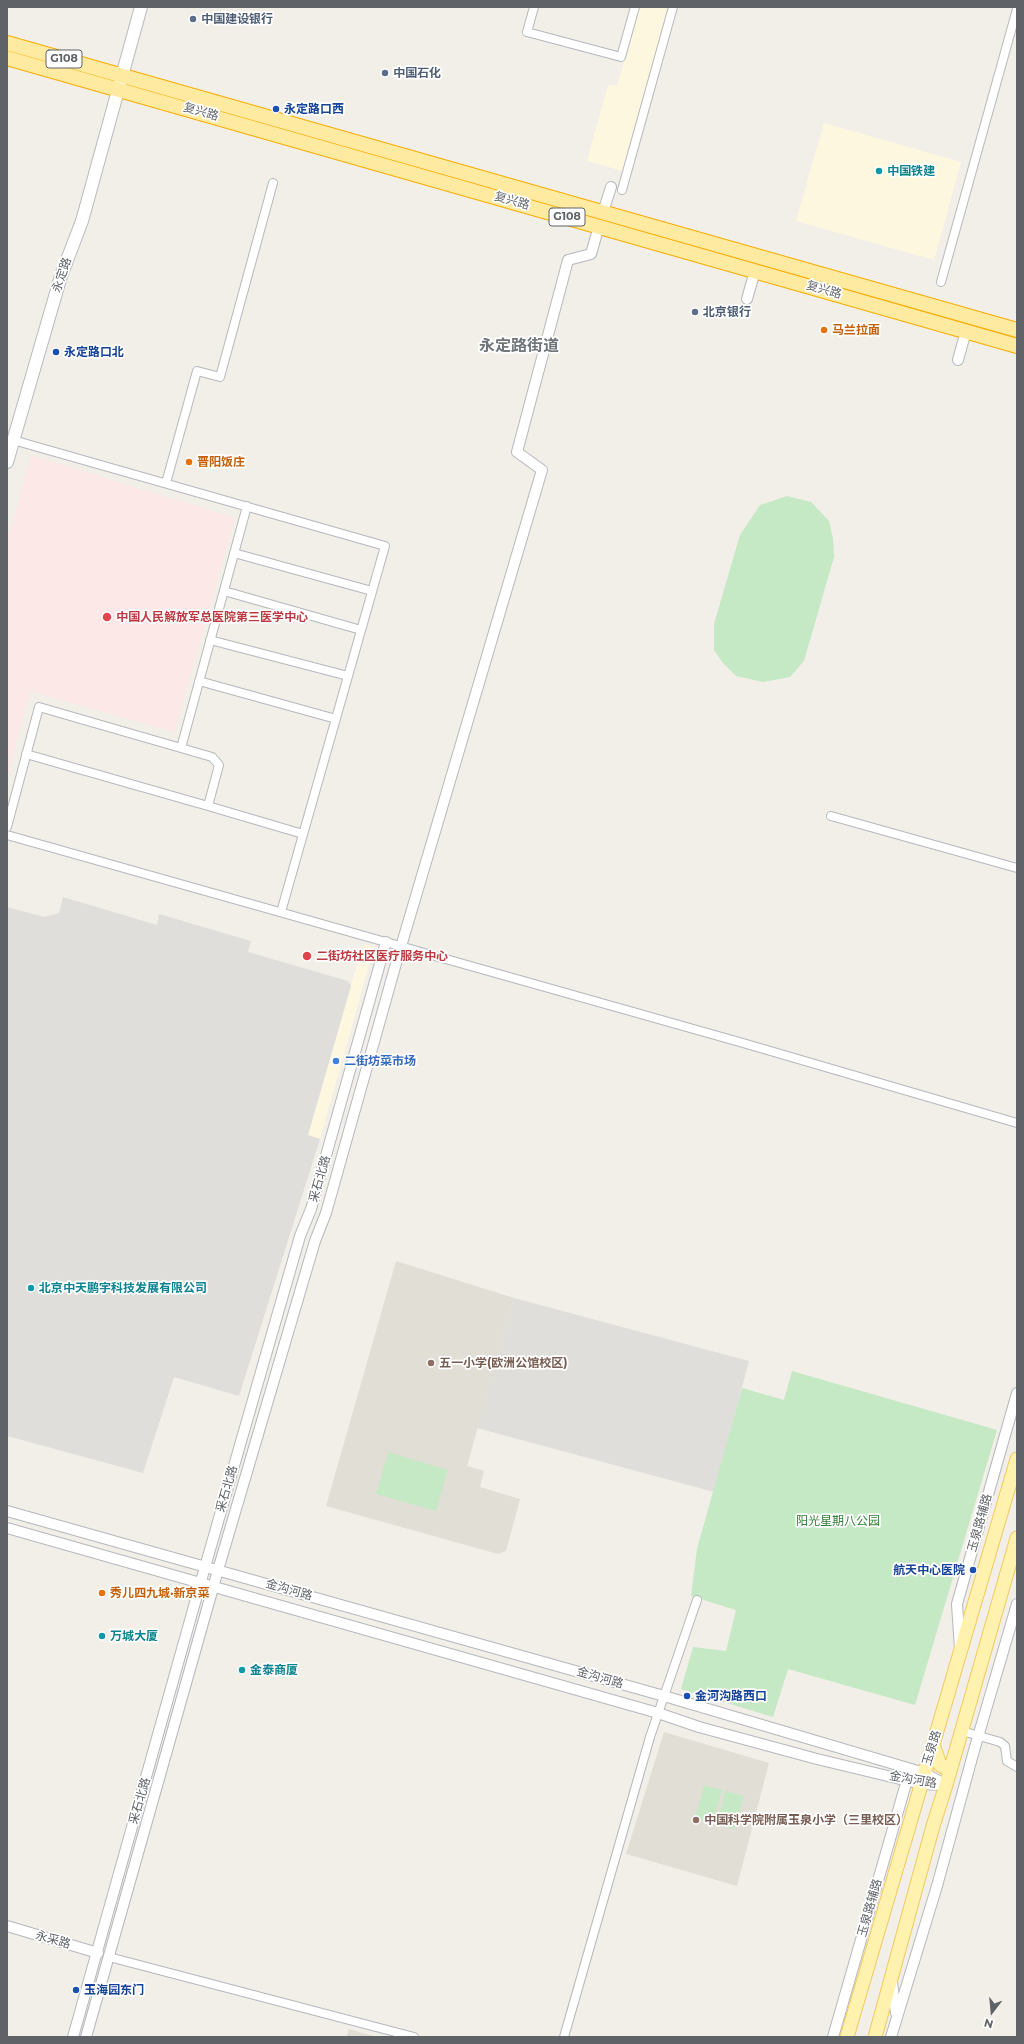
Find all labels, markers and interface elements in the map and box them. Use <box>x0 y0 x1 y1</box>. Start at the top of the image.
place label: 中国建设银行 <box>201 12 273 26</box>
marker: 中国建设银行 <box>188 14 198 24</box>
road number: G108 <box>46 50 82 68</box>
place label: 中国石化 <box>393 66 441 80</box>
marker: 中国石化 <box>380 68 390 78</box>
street label: 复兴路 <box>182 100 220 124</box>
place label: 永定路口西 <box>284 102 344 116</box>
marker: 永定路口西 <box>271 104 281 114</box>
place label: 中国铁建 <box>887 164 935 178</box>
marker: 中国铁建 <box>874 166 884 176</box>
street label: 复兴路 <box>493 189 531 213</box>
road number: G108 <box>549 208 585 226</box>
street label: 永定路 <box>49 256 75 294</box>
street label: 复兴路 <box>805 278 843 302</box>
place label: 北京银行 <box>703 305 751 319</box>
marker: 北京银行 <box>690 307 700 317</box>
place label: 马兰拉面 <box>832 323 880 337</box>
marker: 马兰拉面 <box>819 325 829 335</box>
district label: 永定路街道 <box>479 336 559 356</box>
place label: 永定路口北 <box>64 345 124 359</box>
marker: 永定路口北 <box>51 347 61 357</box>
place label: 晋阳饭庄 <box>197 455 245 469</box>
marker: 晋阳饭庄 <box>184 457 194 467</box>
place label: 中国人民解放军总医院第三医学中心 <box>116 610 308 624</box>
marker: 中国人民解放军总医院第三医学中心 <box>101 611 113 623</box>
place label: 二街坊社区医疗服务中心 <box>316 949 448 963</box>
marker: 二街坊社区医疗服务中心 <box>301 950 313 962</box>
place label: 二街坊菜市场 <box>344 1054 416 1068</box>
marker: 二街坊菜市场 <box>331 1056 341 1066</box>
street label: 采石北路 <box>306 1154 334 1204</box>
place label: 北京中天鹏宇科技发展有限公司 <box>39 1281 207 1295</box>
marker: 北京中天鹏宇科技发展有限公司 <box>26 1283 36 1293</box>
place label: 五一小学(欧洲公馆校区) <box>439 1356 568 1370</box>
marker: 五一小学(欧洲公馆校区) <box>426 1358 436 1368</box>
street label: 采石北路 <box>213 1464 241 1514</box>
street label: 玉泉路辅路 <box>965 1492 995 1554</box>
park label: 阳光星期八公园 <box>796 1514 880 1528</box>
place label: 航天中心医院 <box>893 1563 965 1577</box>
marker: 航天中心医院 <box>968 1565 978 1575</box>
street label: 金沟河路 <box>264 1576 314 1604</box>
place label: 秀儿四九城·新京菜 <box>110 1586 210 1600</box>
marker: 秀儿四九城·新京菜 <box>97 1588 107 1598</box>
place label: 万城大厦 <box>110 1629 158 1643</box>
marker: 万城大厦 <box>97 1631 107 1641</box>
place label: 金泰商厦 <box>250 1663 298 1677</box>
street label: 金沟河路 <box>575 1664 625 1692</box>
marker: 金泰商厦 <box>237 1665 247 1675</box>
place label: 金河沟路西口 <box>695 1689 767 1703</box>
marker: 金河沟路西口 <box>682 1691 692 1701</box>
street label: 玉泉路 <box>920 1729 944 1767</box>
street label: 金沟河路 <box>888 1769 938 1791</box>
street label: 采石北路 <box>126 1776 154 1826</box>
place label: 中国科学院附属玉泉小学（三里校区） <box>704 1813 908 1827</box>
marker: 中国科学院附属玉泉小学（三里校区） <box>691 1815 701 1825</box>
street label: 玉泉路辅路 <box>855 1877 885 1939</box>
street label: 永采路 <box>34 1928 72 1952</box>
place label: 玉海园东门 <box>84 1983 144 1997</box>
marker: 玉海园东门 <box>71 1985 81 1995</box>
north arrow <box>972 1992 1012 2032</box>
text: N <box>982 2016 995 2031</box>

